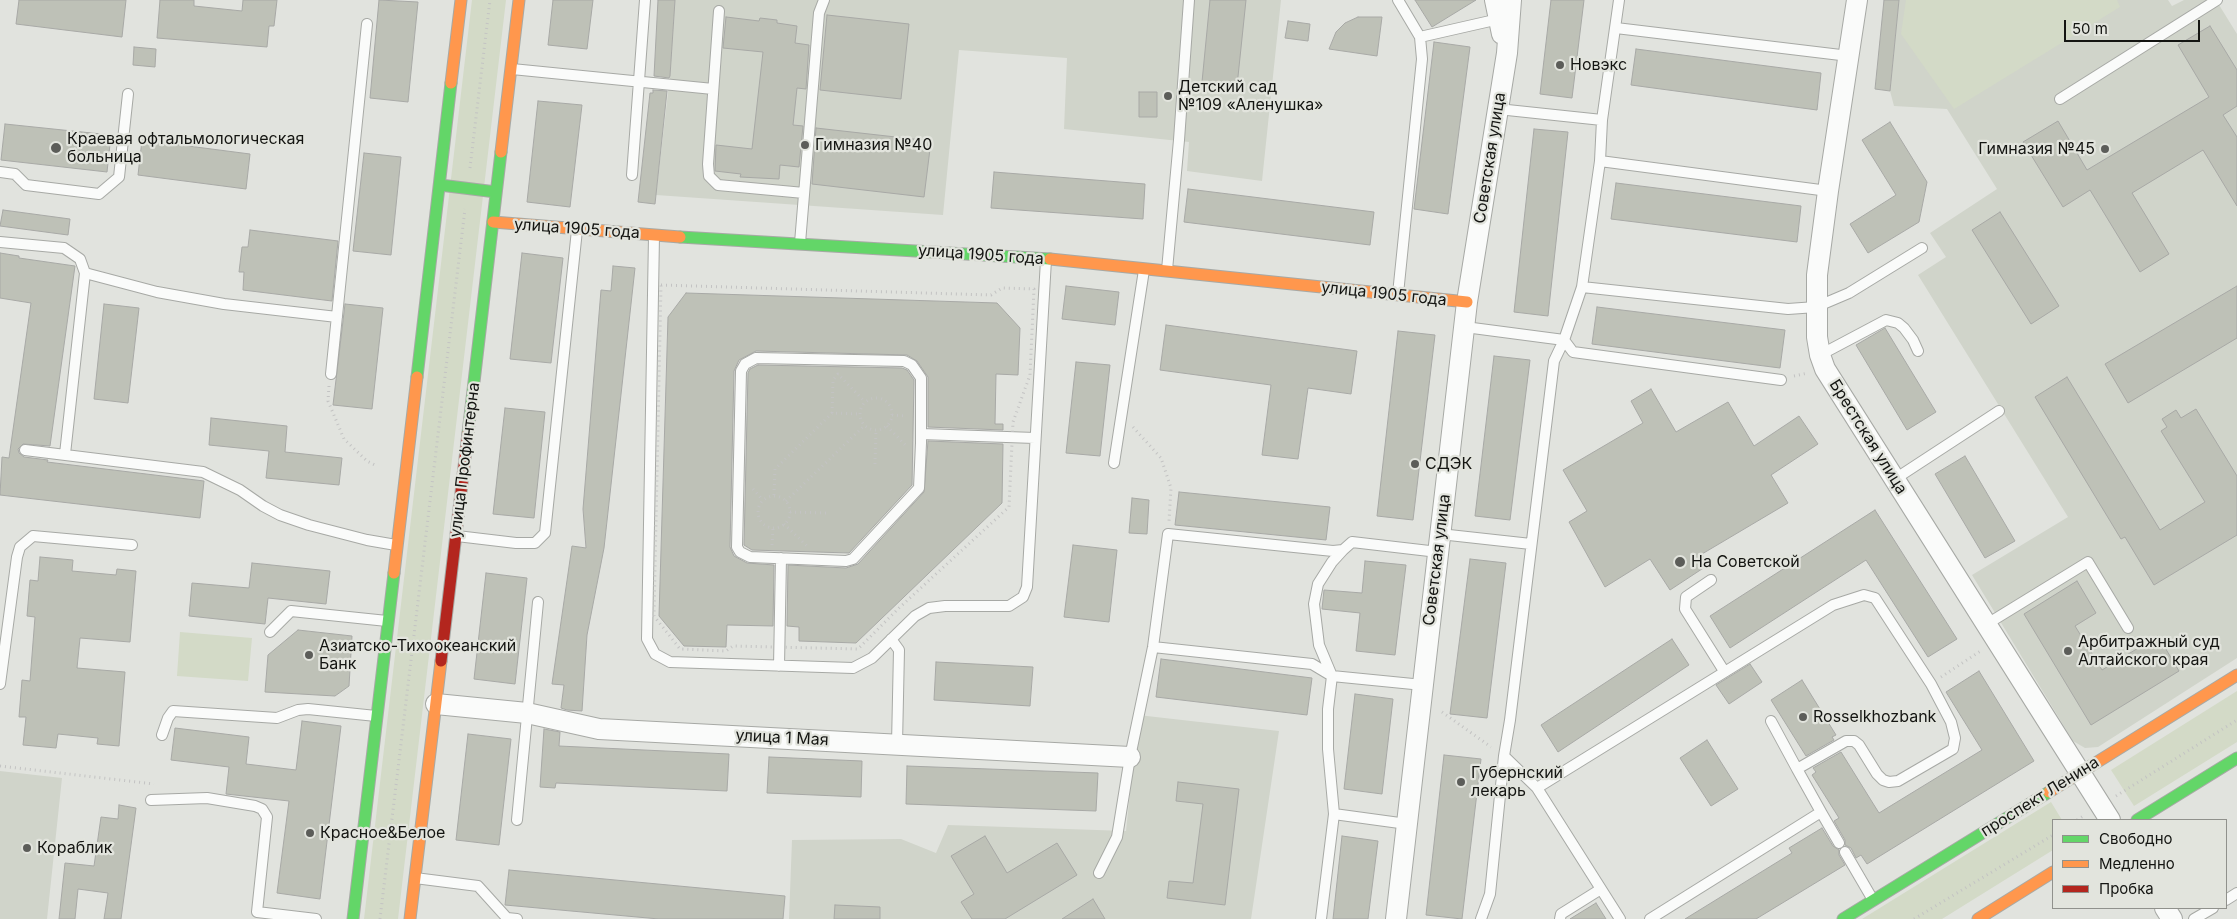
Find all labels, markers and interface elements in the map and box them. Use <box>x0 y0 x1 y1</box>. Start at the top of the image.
scale bar <box>2067 10 2203 42</box>
text: 50 m <box>2072 19 2108 38</box>
place label: Новэкс <box>1570 55 1627 75</box>
marker: Новэкс <box>1554 59 1566 71</box>
place label: Детский сад №109 «Аленушка» <box>1178 77 1323 115</box>
marker: Детский сад №109 «Аленушка» <box>1162 90 1174 102</box>
street label: Советская улица <box>1470 91 1510 225</box>
place label: Краевая офтальмологическая больница <box>67 129 304 167</box>
place label: Гимназия №40 <box>815 135 932 155</box>
marker: Гимназия №40 <box>799 139 811 151</box>
place label: Гимназия №45 <box>1978 139 2095 159</box>
marker: Краевая офтальмологическая больница <box>49 141 63 155</box>
marker: Гимназия №45 <box>2099 143 2111 155</box>
street label: улица 1905 года <box>513 215 641 243</box>
street label: улица 1905 года <box>917 241 1045 269</box>
street label: улица 1905 года <box>1320 278 1448 310</box>
street label: Брестская улица <box>1825 376 1911 498</box>
street label: улица Профинтерна <box>446 381 484 539</box>
place label: СДЭК <box>1425 454 1472 474</box>
marker: СДЭК <box>1409 458 1421 470</box>
street label: Советская улица <box>1419 493 1455 627</box>
place label: На Советской <box>1691 552 1800 572</box>
marker: На Советской <box>1673 555 1687 569</box>
place label: Арбитражный суд Алтайского края <box>2078 632 2220 670</box>
place label: Азиатско-Тихоокеанский Банк <box>319 636 516 674</box>
marker: Арбитражный суд Алтайского края <box>2062 645 2074 657</box>
marker: Азиатско-Тихоокеанский Банк <box>303 649 315 661</box>
place label: Rosselkhozbank <box>1813 707 1936 727</box>
marker: Rosselkhozbank <box>1797 711 1809 723</box>
street label: улица 1 Мая <box>735 726 829 750</box>
street label: проспект Ленина <box>1977 753 2103 841</box>
place label: Губернский лекарь <box>1471 763 1563 801</box>
marker: Губернский лекарь <box>1455 776 1467 788</box>
legend <box>2052 819 2227 909</box>
place label: Красное&Белое <box>320 823 445 843</box>
marker: Красное&Белое <box>304 827 316 839</box>
text: Свободно <box>2099 829 2173 848</box>
place label: Кораблик <box>37 838 112 858</box>
marker: Кораблик <box>21 842 33 854</box>
text: Медленно <box>2099 854 2175 873</box>
text: Пробка <box>2099 879 2154 898</box>

